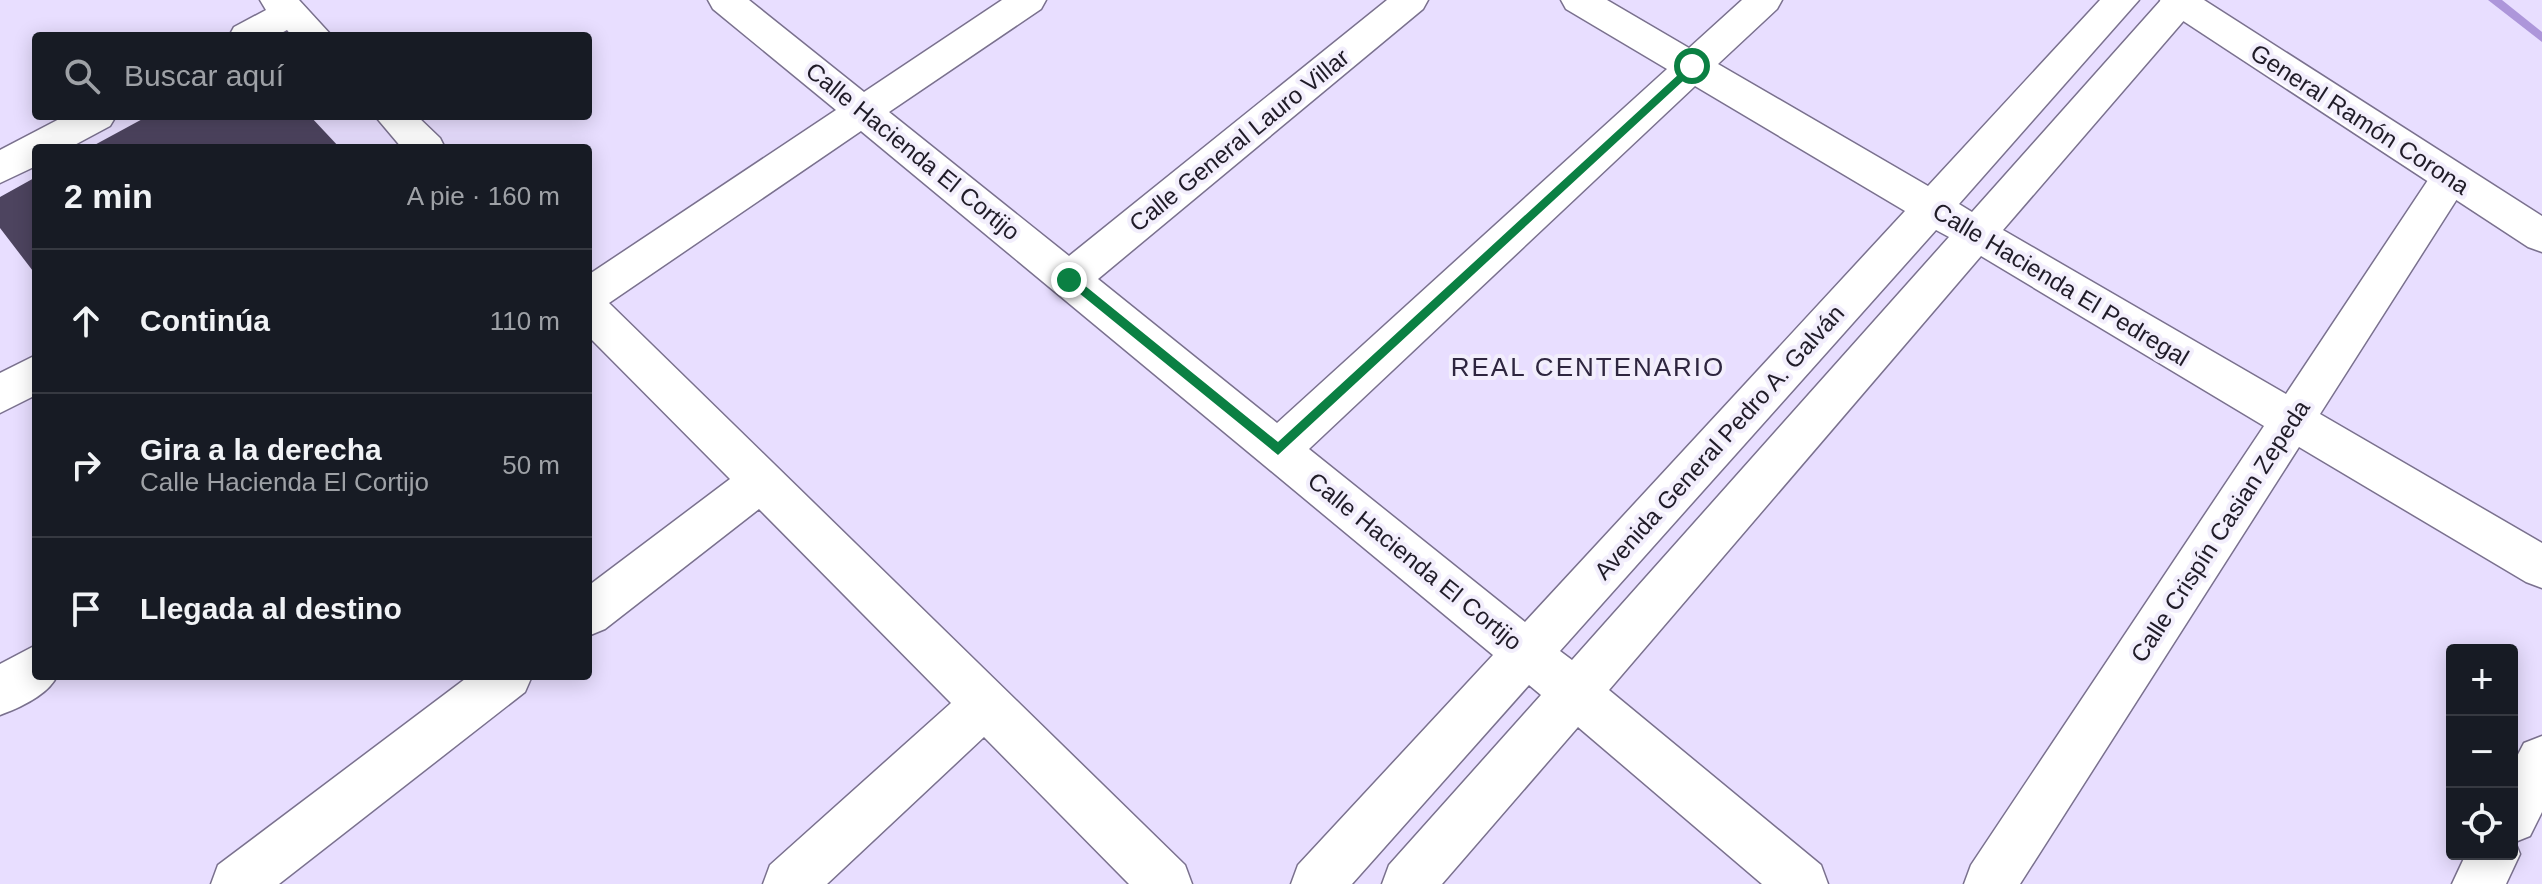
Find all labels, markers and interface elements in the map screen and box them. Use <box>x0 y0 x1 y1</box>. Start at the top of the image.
search box <box>32 32 592 120</box>
street label: General Ramón Corona <box>2246 38 2475 200</box>
street label: Calle General Lauro Villar <box>1124 43 1354 237</box>
route start <box>1674 48 1710 84</box>
icon: search <box>60 54 104 98</box>
street label: Calle Hacienda El Cortijo <box>801 57 1025 245</box>
text: Buscar aquí <box>124 59 284 92</box>
text: 2 min <box>64 177 153 215</box>
text: A pie · 160 m <box>407 181 560 211</box>
street label: Calle Hacienda El Pedregal <box>1928 197 2194 371</box>
route end <box>1051 262 1087 298</box>
icon: ahead <box>64 299 108 343</box>
street label: Avenida General Pedro A. Galván <box>1589 299 1849 585</box>
text: Continúa <box>140 304 270 337</box>
text: 110 m <box>490 306 560 336</box>
district label: REAL CENTENARIO <box>1451 352 1725 382</box>
street label: Calle Crispín Casian Zepeda <box>2125 394 2315 667</box>
text: Gira a la derecha <box>140 433 382 466</box>
icon: right <box>64 443 108 487</box>
text: 50 m <box>502 450 560 480</box>
text: Calle Hacienda El Cortijo <box>140 467 429 497</box>
street label: Calle Hacienda El Cortijo <box>1303 467 1527 655</box>
icon: arrive <box>64 587 108 631</box>
text: Llegada al destino <box>140 592 402 625</box>
map controls <box>2446 644 2518 860</box>
button: + <box>2446 644 2518 716</box>
button: − <box>2446 716 2518 788</box>
button: locate <box>2446 788 2518 860</box>

